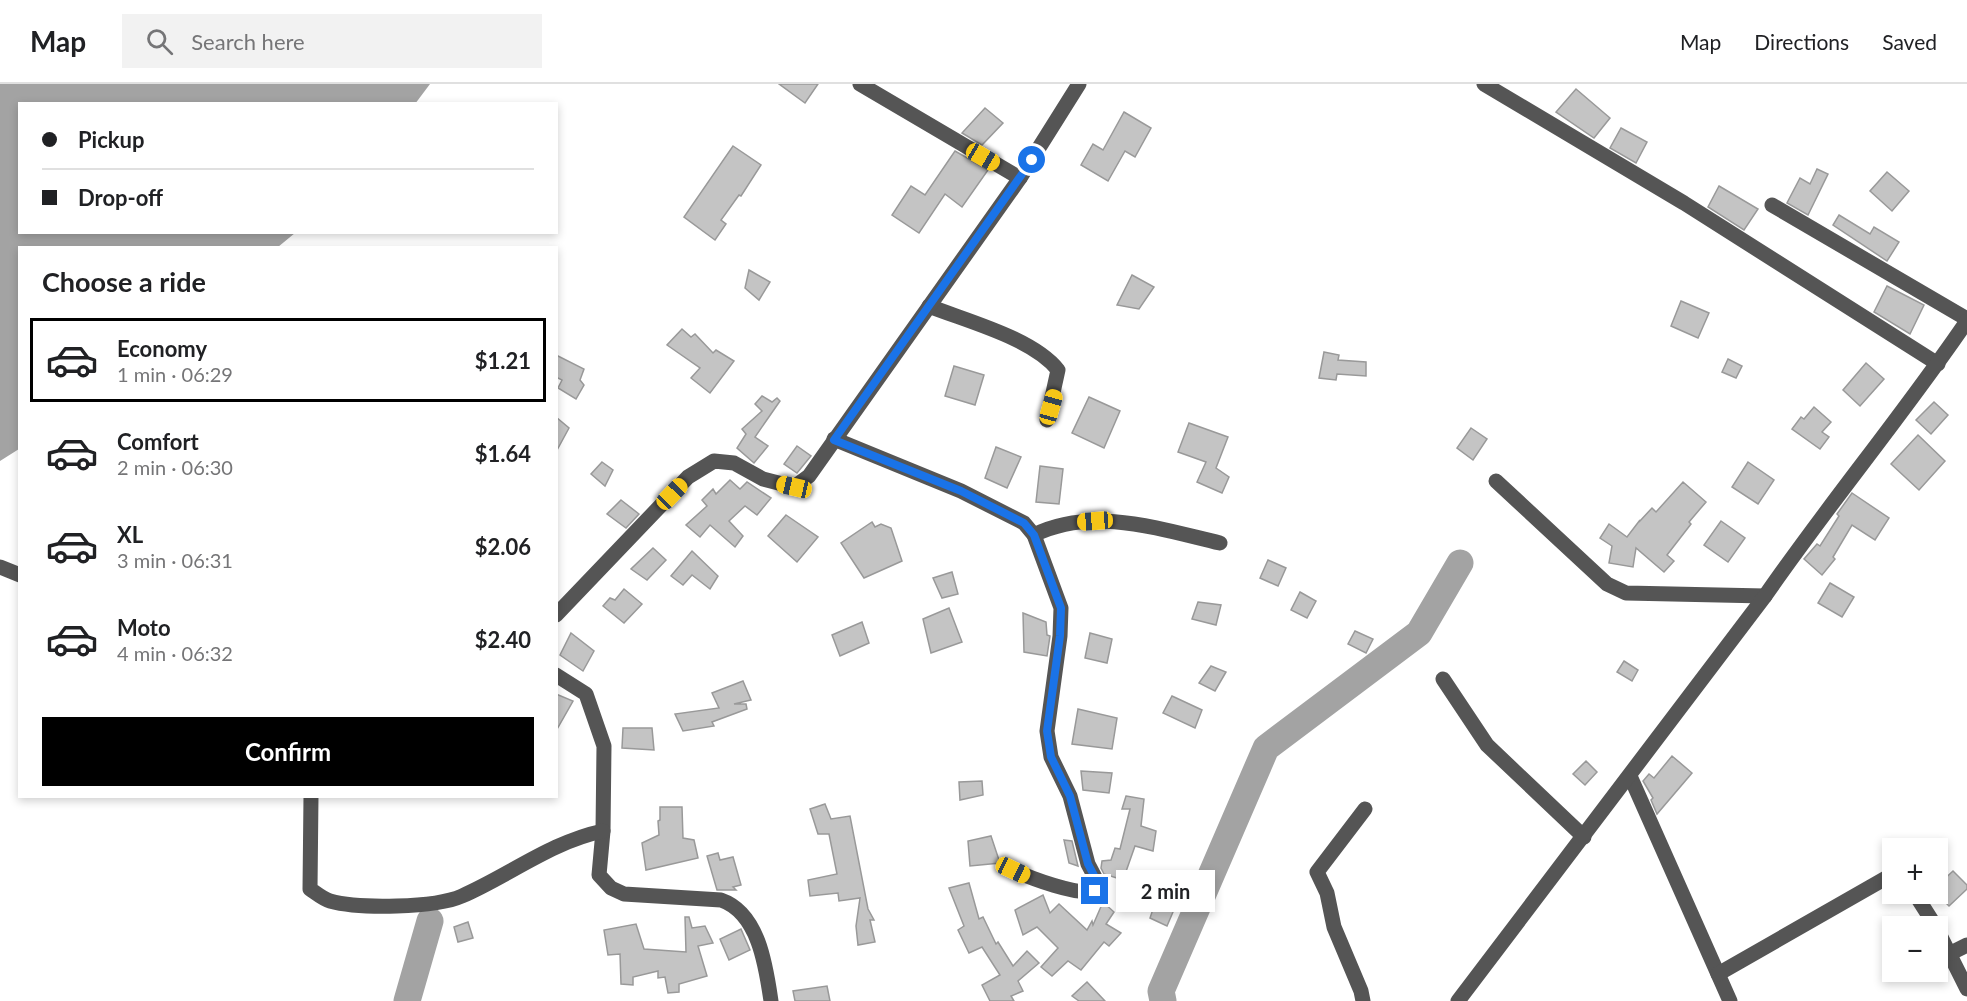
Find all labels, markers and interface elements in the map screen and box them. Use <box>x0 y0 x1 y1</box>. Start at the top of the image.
search box <box>122 14 542 68</box>
text: Map <box>30 24 86 58</box>
icon: search <box>143 25 176 58</box>
text: Search here <box>191 28 305 55</box>
text: Map <box>1680 29 1721 54</box>
text: Directions <box>1754 29 1849 54</box>
text: Saved <box>1882 29 1937 54</box>
text: Pickup <box>78 126 144 153</box>
car <box>963 140 1003 174</box>
route start <box>1018 146 1045 173</box>
text: Drop-off <box>78 184 163 211</box>
text: Choose a ride <box>42 265 206 298</box>
icon: car <box>45 333 99 387</box>
text: Economy <box>117 335 207 362</box>
text: $1.21 <box>475 347 531 374</box>
text: 1 min · 06:29 <box>117 362 233 386</box>
car <box>1037 387 1065 427</box>
icon: car <box>45 426 99 480</box>
text: Comfort <box>117 428 199 455</box>
text: $1.64 <box>475 440 531 467</box>
text: 2 min · 06:30 <box>117 455 233 479</box>
car <box>774 474 814 500</box>
car <box>653 475 691 513</box>
car <box>1076 511 1114 531</box>
icon: car <box>45 519 99 573</box>
text: XL <box>117 521 143 548</box>
text: $2.06 <box>475 533 531 560</box>
text: 3 min · 06:31 <box>117 548 233 572</box>
icon: car <box>45 612 99 666</box>
text: Moto <box>117 614 171 641</box>
text: $2.40 <box>475 626 531 653</box>
text: 4 min · 06:32 <box>117 641 233 665</box>
button: Confirm <box>42 717 534 786</box>
map controls <box>1882 838 1948 982</box>
button: + <box>1882 838 1948 904</box>
car <box>993 854 1033 886</box>
callout: 2 min <box>1116 870 1215 912</box>
route end <box>1081 877 1108 904</box>
text: 2 min <box>1141 879 1190 903</box>
button: − <box>1882 916 1948 982</box>

